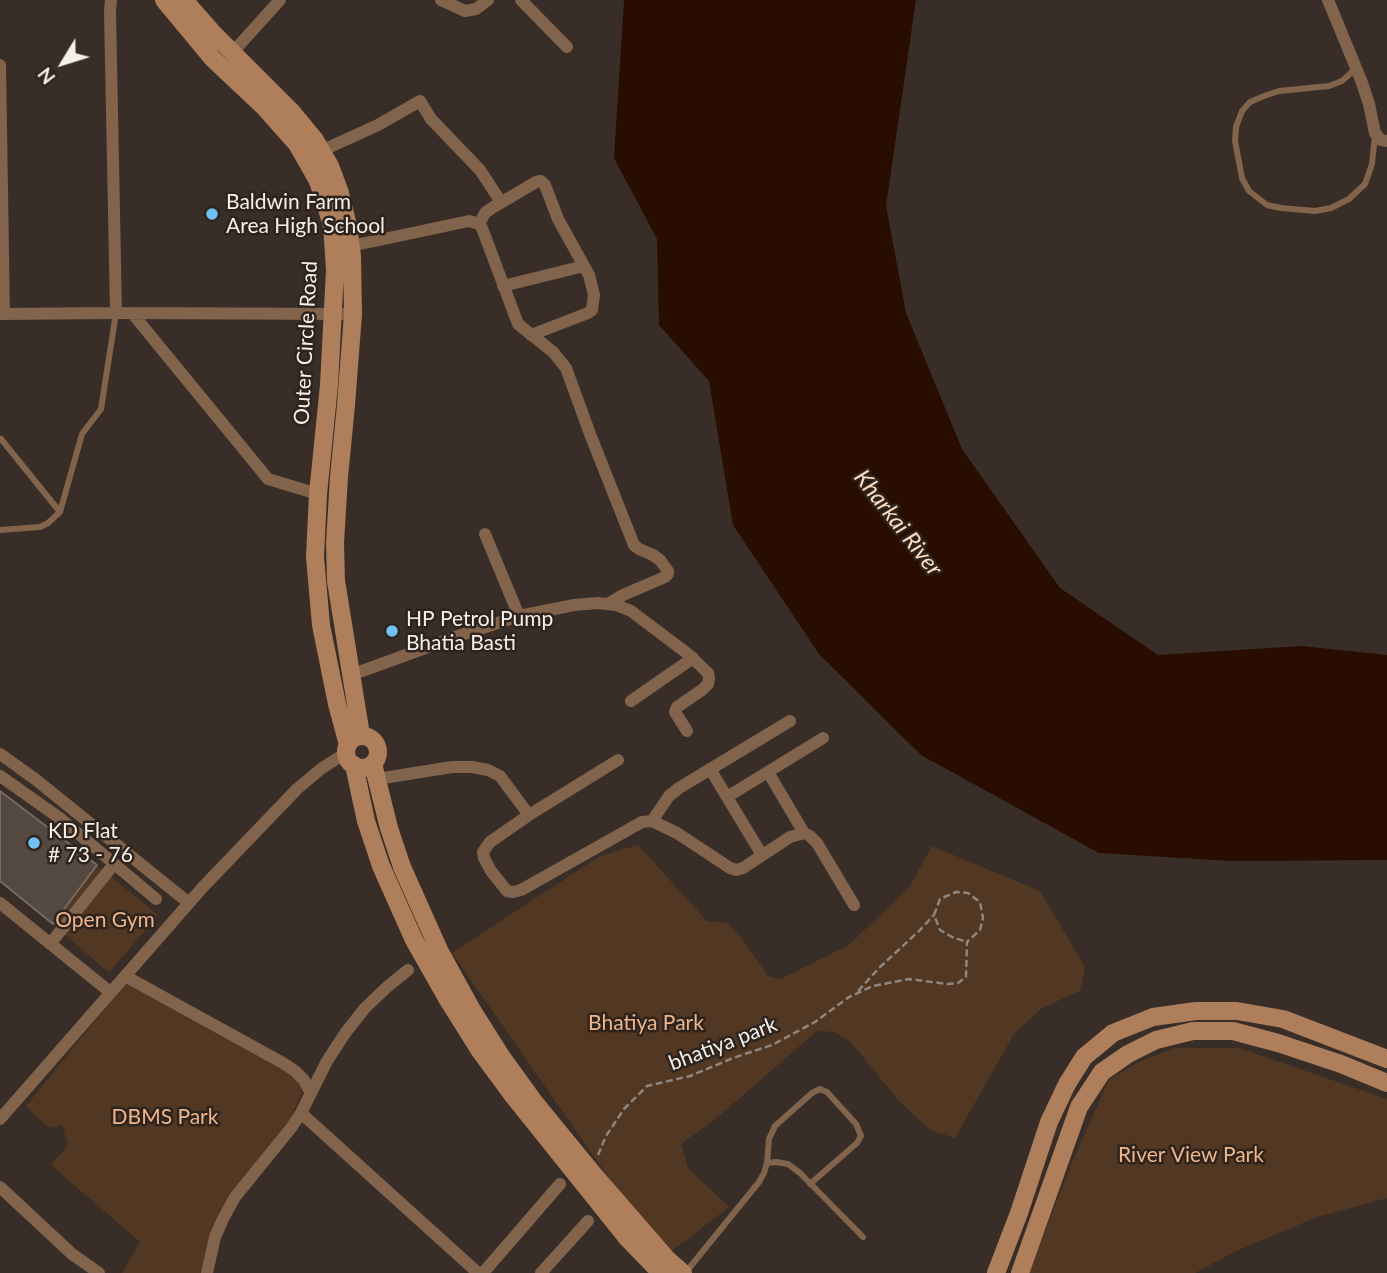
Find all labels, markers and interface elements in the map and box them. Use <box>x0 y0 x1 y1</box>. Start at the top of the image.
north arrow <box>28 28 98 98</box>
text: N <box>32 63 60 89</box>
place label: Baldwin Farm Area High School <box>226 189 385 239</box>
marker: Baldwin Farm Area High School <box>204 206 220 222</box>
street label: Outer Circle Road <box>289 260 323 426</box>
water label: Kharkai River <box>848 464 948 582</box>
place label: HP Petrol Pump Bhatia Basti <box>406 606 553 656</box>
marker: HP Petrol Pump Bhatia Basti <box>384 623 400 639</box>
place label: KD Flat # 73 - 76 <box>48 818 133 868</box>
marker: KD Flat # 73 - 76 <box>26 835 42 851</box>
park label: Open Gym <box>55 907 155 933</box>
park label: Bhatiya Park <box>588 1010 704 1036</box>
street label: bhatiya park <box>665 1012 781 1076</box>
park label: DBMS Park <box>112 1104 218 1130</box>
park label: River View Park <box>1118 1142 1264 1168</box>

